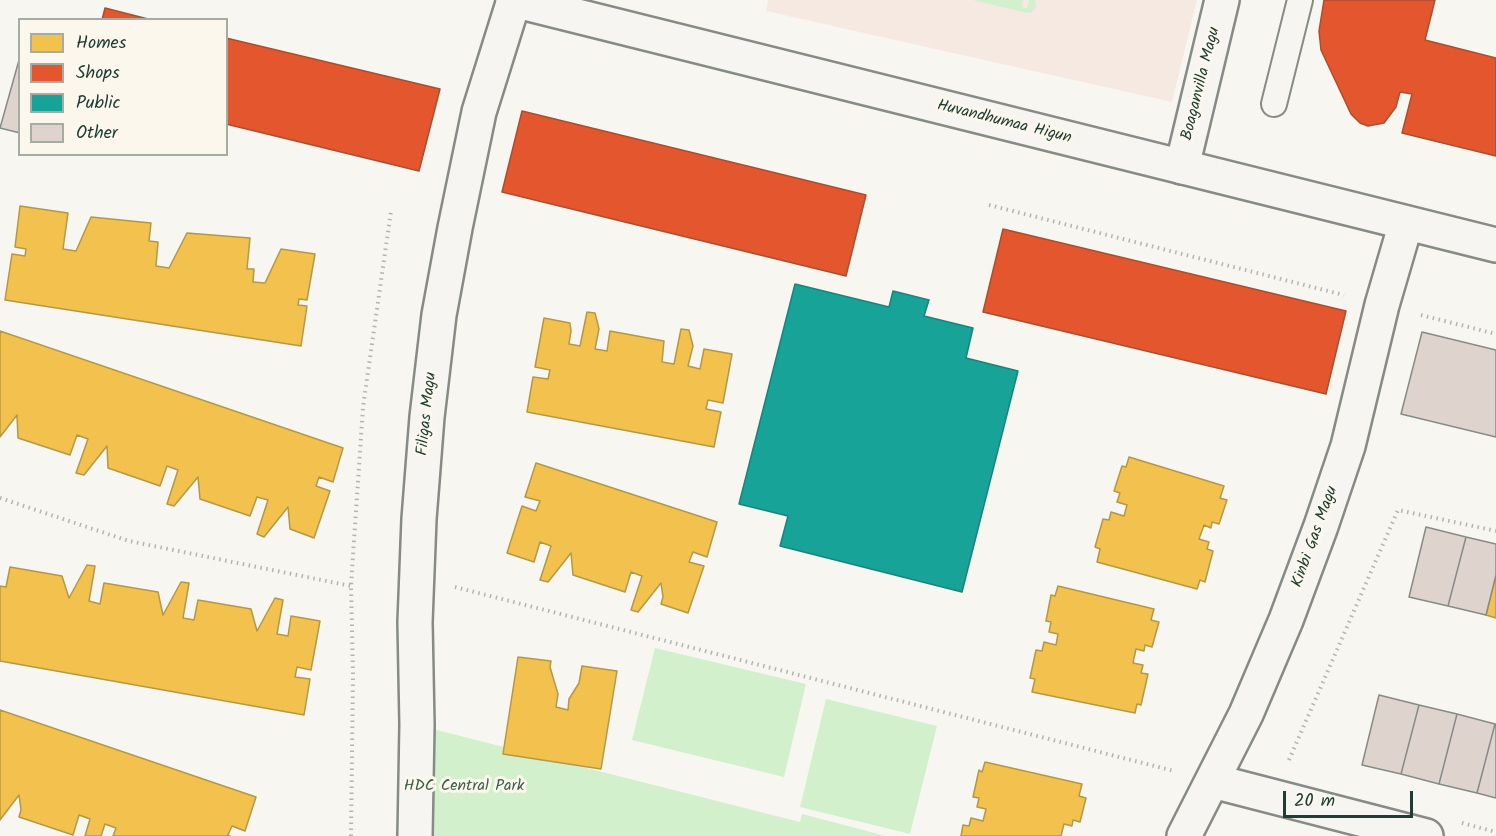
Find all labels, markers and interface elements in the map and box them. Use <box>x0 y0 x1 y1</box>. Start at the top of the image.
legend <box>18 18 228 156</box>
street label: Boaganvilla Magu <box>1179 25 1225 143</box>
text: Homes <box>76 29 126 58</box>
text: Shops <box>76 59 120 88</box>
text: Public <box>76 89 121 118</box>
street label: Huvandhumaa Higun <box>935 97 1073 149</box>
text: Other <box>76 119 118 148</box>
street label: Filigas Magu <box>414 371 442 457</box>
street label: Kinbi Gas Magu <box>1289 484 1343 590</box>
park label: HDC Central Park <box>404 777 524 797</box>
scale bar <box>1286 779 1416 817</box>
text: 20 m <box>1294 787 1335 816</box>

